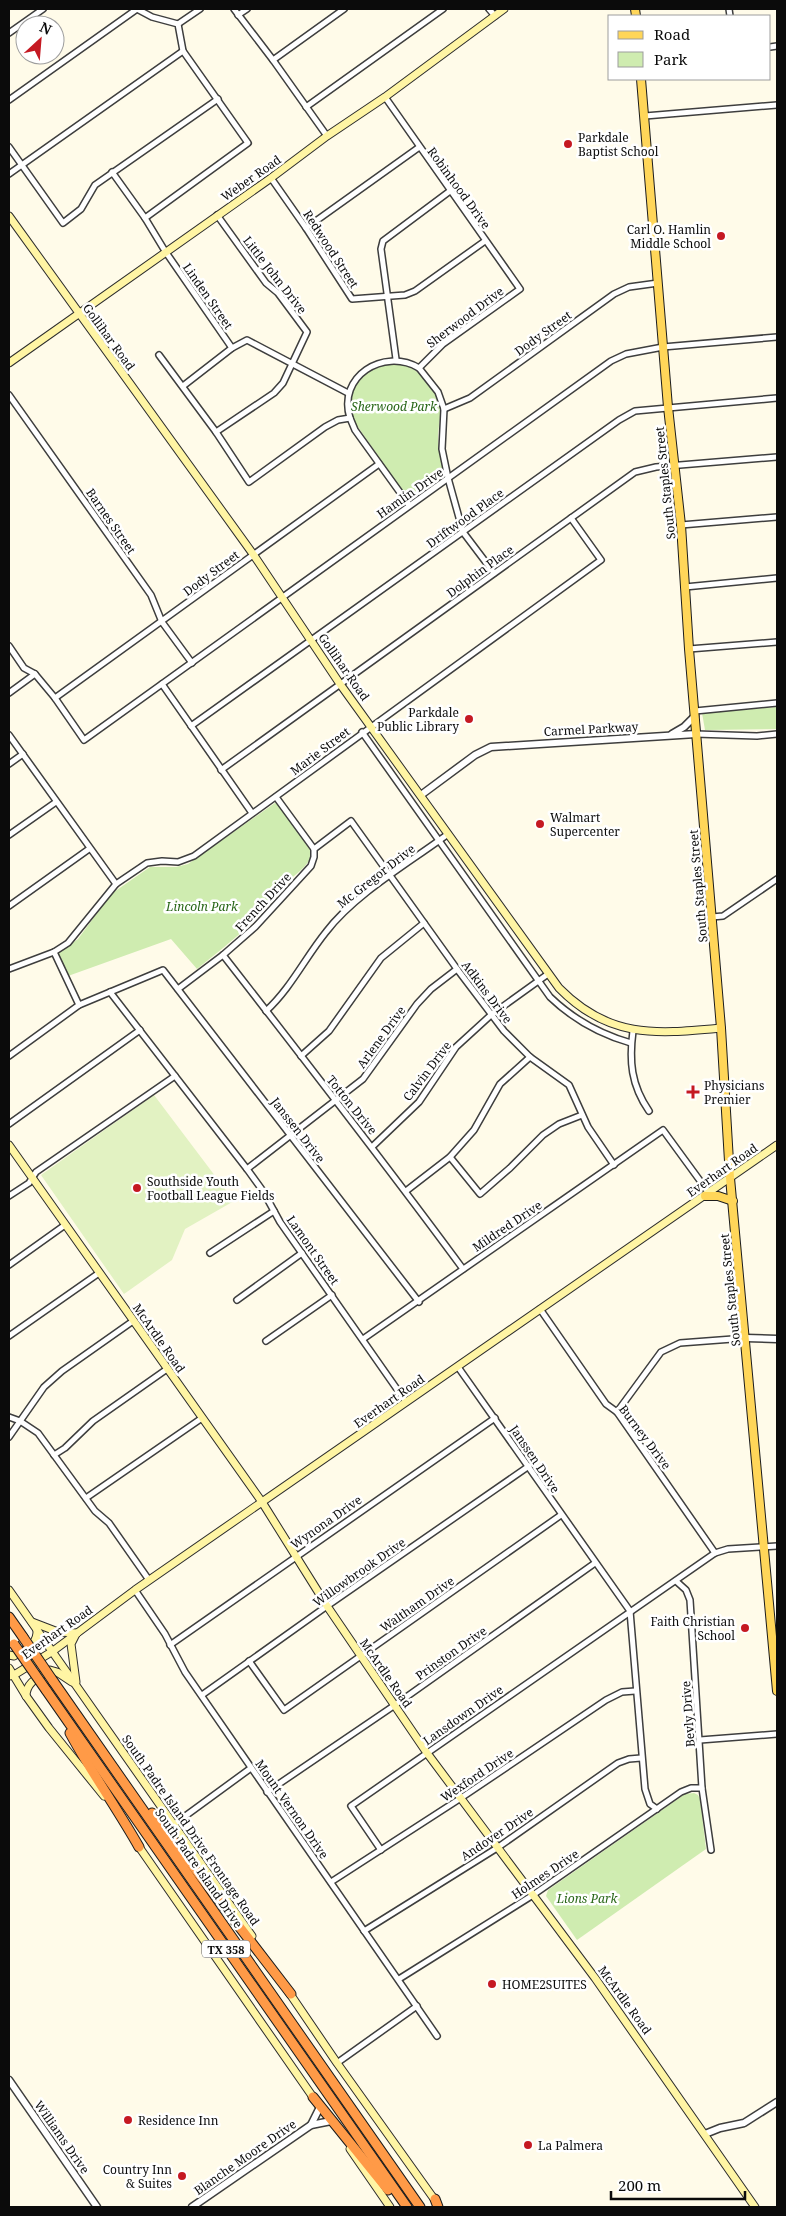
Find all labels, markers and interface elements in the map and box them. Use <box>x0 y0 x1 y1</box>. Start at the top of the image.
north arrow <box>15 15 65 65</box>
legend <box>608 15 771 80</box>
text: N <box>37 17 55 39</box>
text: Road <box>654 24 690 44</box>
text: Park <box>654 49 688 69</box>
place label: Parkdale Baptist School <box>578 129 659 160</box>
marker: Parkdale Baptist School <box>562 138 574 150</box>
street label: Robinhood Drive <box>424 144 494 232</box>
street label: Weber Road <box>218 151 285 205</box>
street label: Redwood Street <box>299 207 363 291</box>
place label: Carl O. Hamlin Middle School <box>627 221 711 252</box>
marker: Carl O. Hamlin Middle School <box>715 230 727 242</box>
street label: Little John Drive <box>239 233 311 317</box>
street label: Linden Street <box>179 260 237 332</box>
street label: Sherwood Drive <box>423 282 507 352</box>
street label: Gollihar Road <box>79 300 139 374</box>
street label: Dody Street <box>511 307 575 359</box>
park label: Sherwood Park <box>351 398 438 415</box>
street label: South Staples Street <box>651 426 679 540</box>
street label: Hamlin Drive <box>373 464 447 522</box>
street label: Driftwood Place <box>423 484 507 552</box>
street label: Barnes Street <box>82 485 140 557</box>
street label: Dolphin Place <box>443 541 517 601</box>
street label: Dody Street <box>179 546 243 600</box>
street label: Gollihar Road <box>314 630 374 705</box>
place label: Parkdale Public Library <box>377 704 459 735</box>
marker: Parkdale Public Library <box>463 713 475 725</box>
street label: Carmel Parkway <box>543 718 639 740</box>
street label: Marie Street <box>287 723 353 779</box>
place label: Walmart Supercenter <box>550 809 620 840</box>
marker: Walmart Supercenter <box>534 818 546 830</box>
street label: South Staples Street <box>685 829 711 943</box>
street label: Mc Gregor Drive <box>333 840 419 912</box>
street label: French Drive <box>231 869 295 935</box>
park label: Lincoln Park <box>165 898 239 915</box>
street label: Adkins Drive <box>458 957 516 1027</box>
street label: Arlene Drive <box>353 1002 409 1072</box>
street label: Calvin Drive <box>399 1038 455 1104</box>
street label: Totton Drive <box>323 1072 381 1138</box>
place label: Physicians Premier <box>704 1077 764 1108</box>
marker: Physicians Premier <box>686 1085 700 1099</box>
street label: Janssen Drive <box>267 1093 329 1166</box>
street label: Everhart Road <box>683 1139 761 1201</box>
place label: Southside Youth Football League Fields <box>147 1173 274 1204</box>
marker: Southside Youth Football League Fields <box>131 1182 143 1194</box>
street label: Mildred Drive <box>469 1196 545 1256</box>
street label: Lamont Street <box>283 1212 343 1288</box>
street label: South Staples Street <box>716 1233 744 1347</box>
street label: McArdle Road <box>129 1300 190 1376</box>
street label: Everhart Road <box>350 1370 428 1432</box>
street label: Burney Drive <box>615 1401 675 1473</box>
street label: Janssen Drive <box>505 1421 564 1496</box>
street label: Wynona Drive <box>287 1491 365 1553</box>
street label: Willowbrook Drive <box>309 1534 409 1610</box>
street label: Waltham Drive <box>377 1572 457 1636</box>
street label: Everhart Road <box>18 1601 96 1663</box>
place label: Faith Christian School <box>650 1613 735 1644</box>
street label: Prinston Drive <box>412 1622 490 1684</box>
marker: Faith Christian School <box>739 1622 751 1634</box>
street label: McArdle Road <box>356 1635 417 1711</box>
street label: Bevly Drive <box>677 1680 699 1748</box>
street label: Lansdown Drive <box>419 1681 507 1749</box>
street label: South Padre Island Drive Frontage Road <box>119 1732 263 1928</box>
street label: Wexford Drive <box>437 1744 517 1806</box>
street label: Mount Vernon Drive <box>251 1756 333 1862</box>
street label: Andover Drive <box>457 1803 537 1865</box>
street label: South Padre Island Drive <box>152 1805 246 1931</box>
street label: Holmes Drive <box>508 1845 582 1903</box>
park label: Lions Park <box>556 1890 619 1907</box>
road number: TX 358 <box>202 1940 250 1958</box>
street label: McArdle Road <box>594 1962 656 2038</box>
place label: HOME2SUITES <box>502 1976 587 1993</box>
marker: HOME2SUITES <box>486 1978 498 1990</box>
street label: Williams Drive <box>30 2097 94 2177</box>
place label: Residence Inn <box>138 2112 219 2129</box>
marker: Residence Inn <box>122 2114 134 2126</box>
street label: Blanche Moore Drive <box>191 2115 299 2199</box>
place label: La Palmera <box>538 2137 603 2154</box>
marker: La Palmera <box>522 2139 534 2151</box>
place label: Country Inn & Suites <box>103 2161 172 2192</box>
scale bar <box>611 2168 745 2200</box>
marker: Country Inn & Suites <box>176 2170 188 2182</box>
text: 200 m <box>618 2175 661 2195</box>

